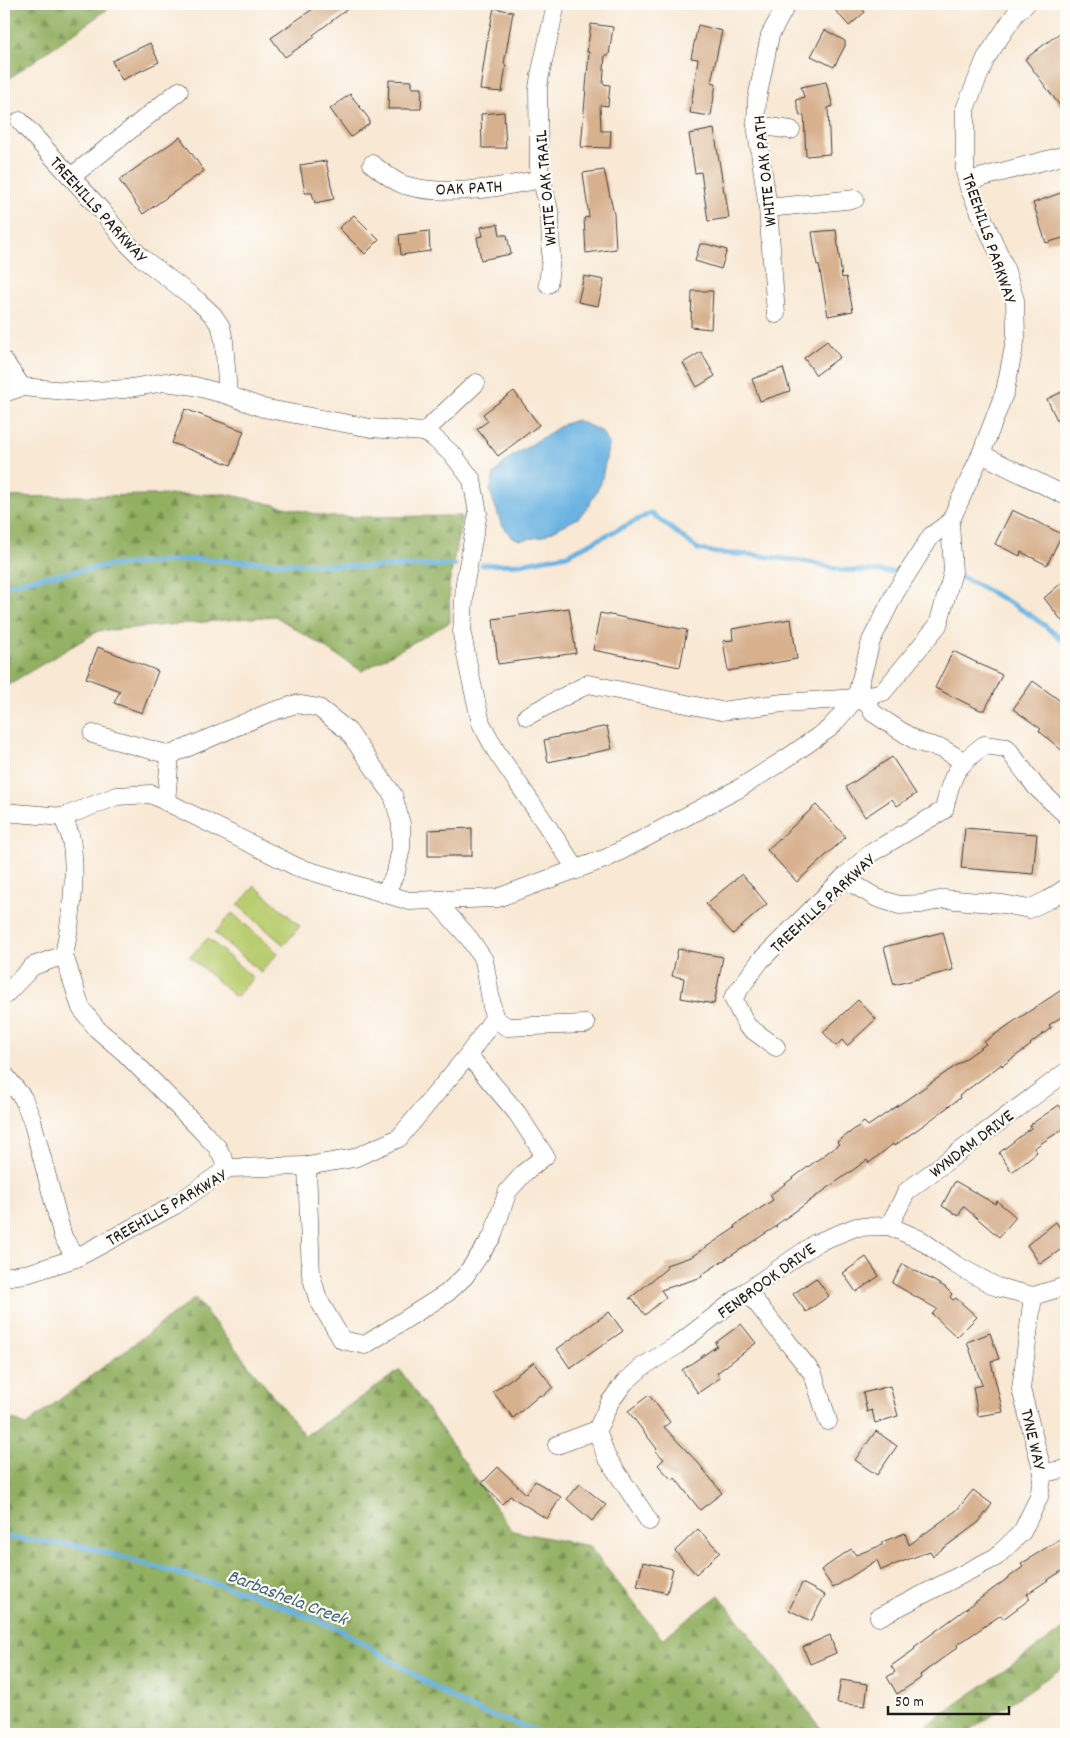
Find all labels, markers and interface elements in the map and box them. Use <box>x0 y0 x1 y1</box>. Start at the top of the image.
street label: WHITE OAK PATH <box>748 114 785 228</box>
street label: WHITE OAK TRAIL <box>530 128 565 247</box>
street label: TREEHILLS PARKWAY <box>42 152 153 271</box>
street label: TREEHILLS PARKWAY <box>954 171 1022 308</box>
street label: OAK PATH <box>435 175 503 204</box>
street label: TREEHILLS PARKWAY <box>766 848 883 960</box>
street label: WYNDAM DRIVE <box>925 1105 1020 1185</box>
street label: TREEHILLS PARKWAY <box>102 1164 233 1254</box>
street label: FENBROOK DRIVE <box>713 1238 822 1326</box>
street label: TYNE WAY <box>1012 1407 1051 1474</box>
water label: Barbashela Creek <box>223 1564 352 1635</box>
scale bar <box>888 1683 1009 1715</box>
text: 50 m <box>895 1692 924 1714</box>

